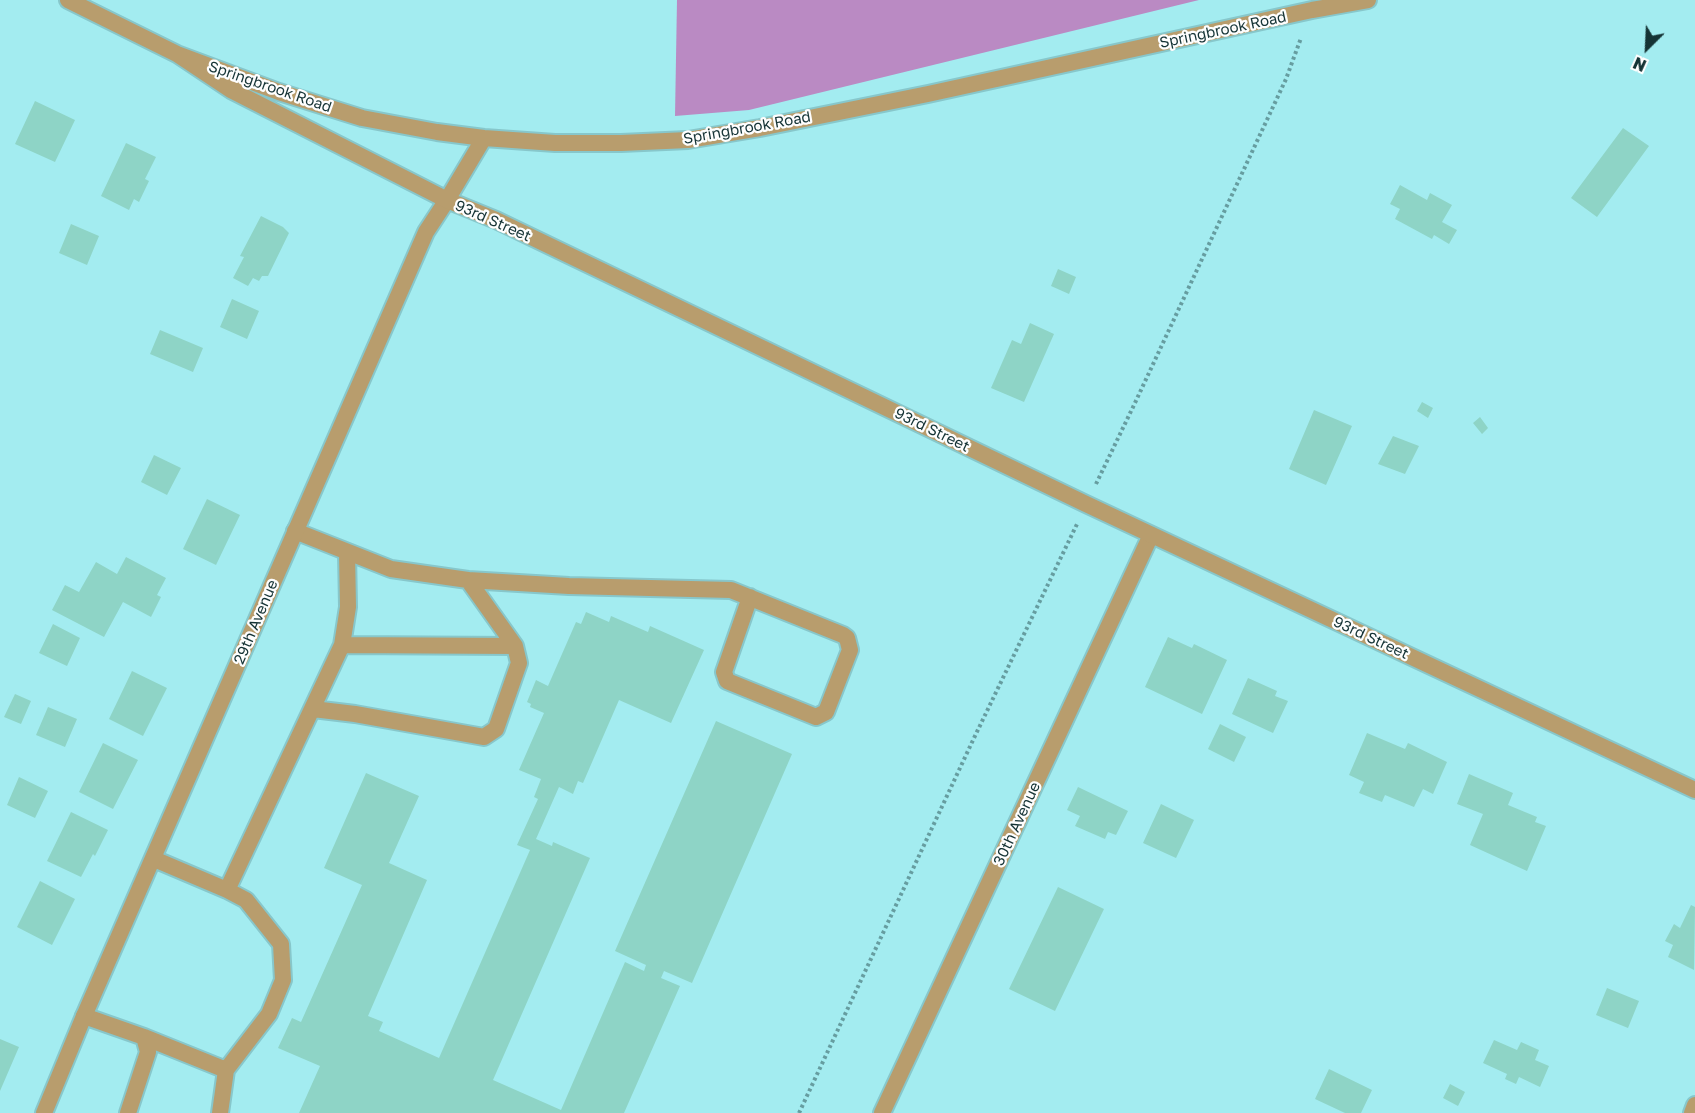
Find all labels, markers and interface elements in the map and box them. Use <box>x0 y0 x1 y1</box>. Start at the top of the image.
street label: Springbrook Road <box>1158 8 1288 52</box>
north arrow <box>1617 18 1677 78</box>
text: N <box>1630 53 1649 76</box>
street label: Springbrook Road <box>206 57 334 117</box>
street label: Springbrook Road <box>682 108 812 148</box>
street label: 93rd Street <box>452 196 534 246</box>
street label: 93rd Street <box>892 404 972 456</box>
street label: 29th Avenue <box>230 577 282 667</box>
street label: 93rd Street <box>1331 613 1411 663</box>
street label: 30th Avenue <box>990 779 1044 869</box>

